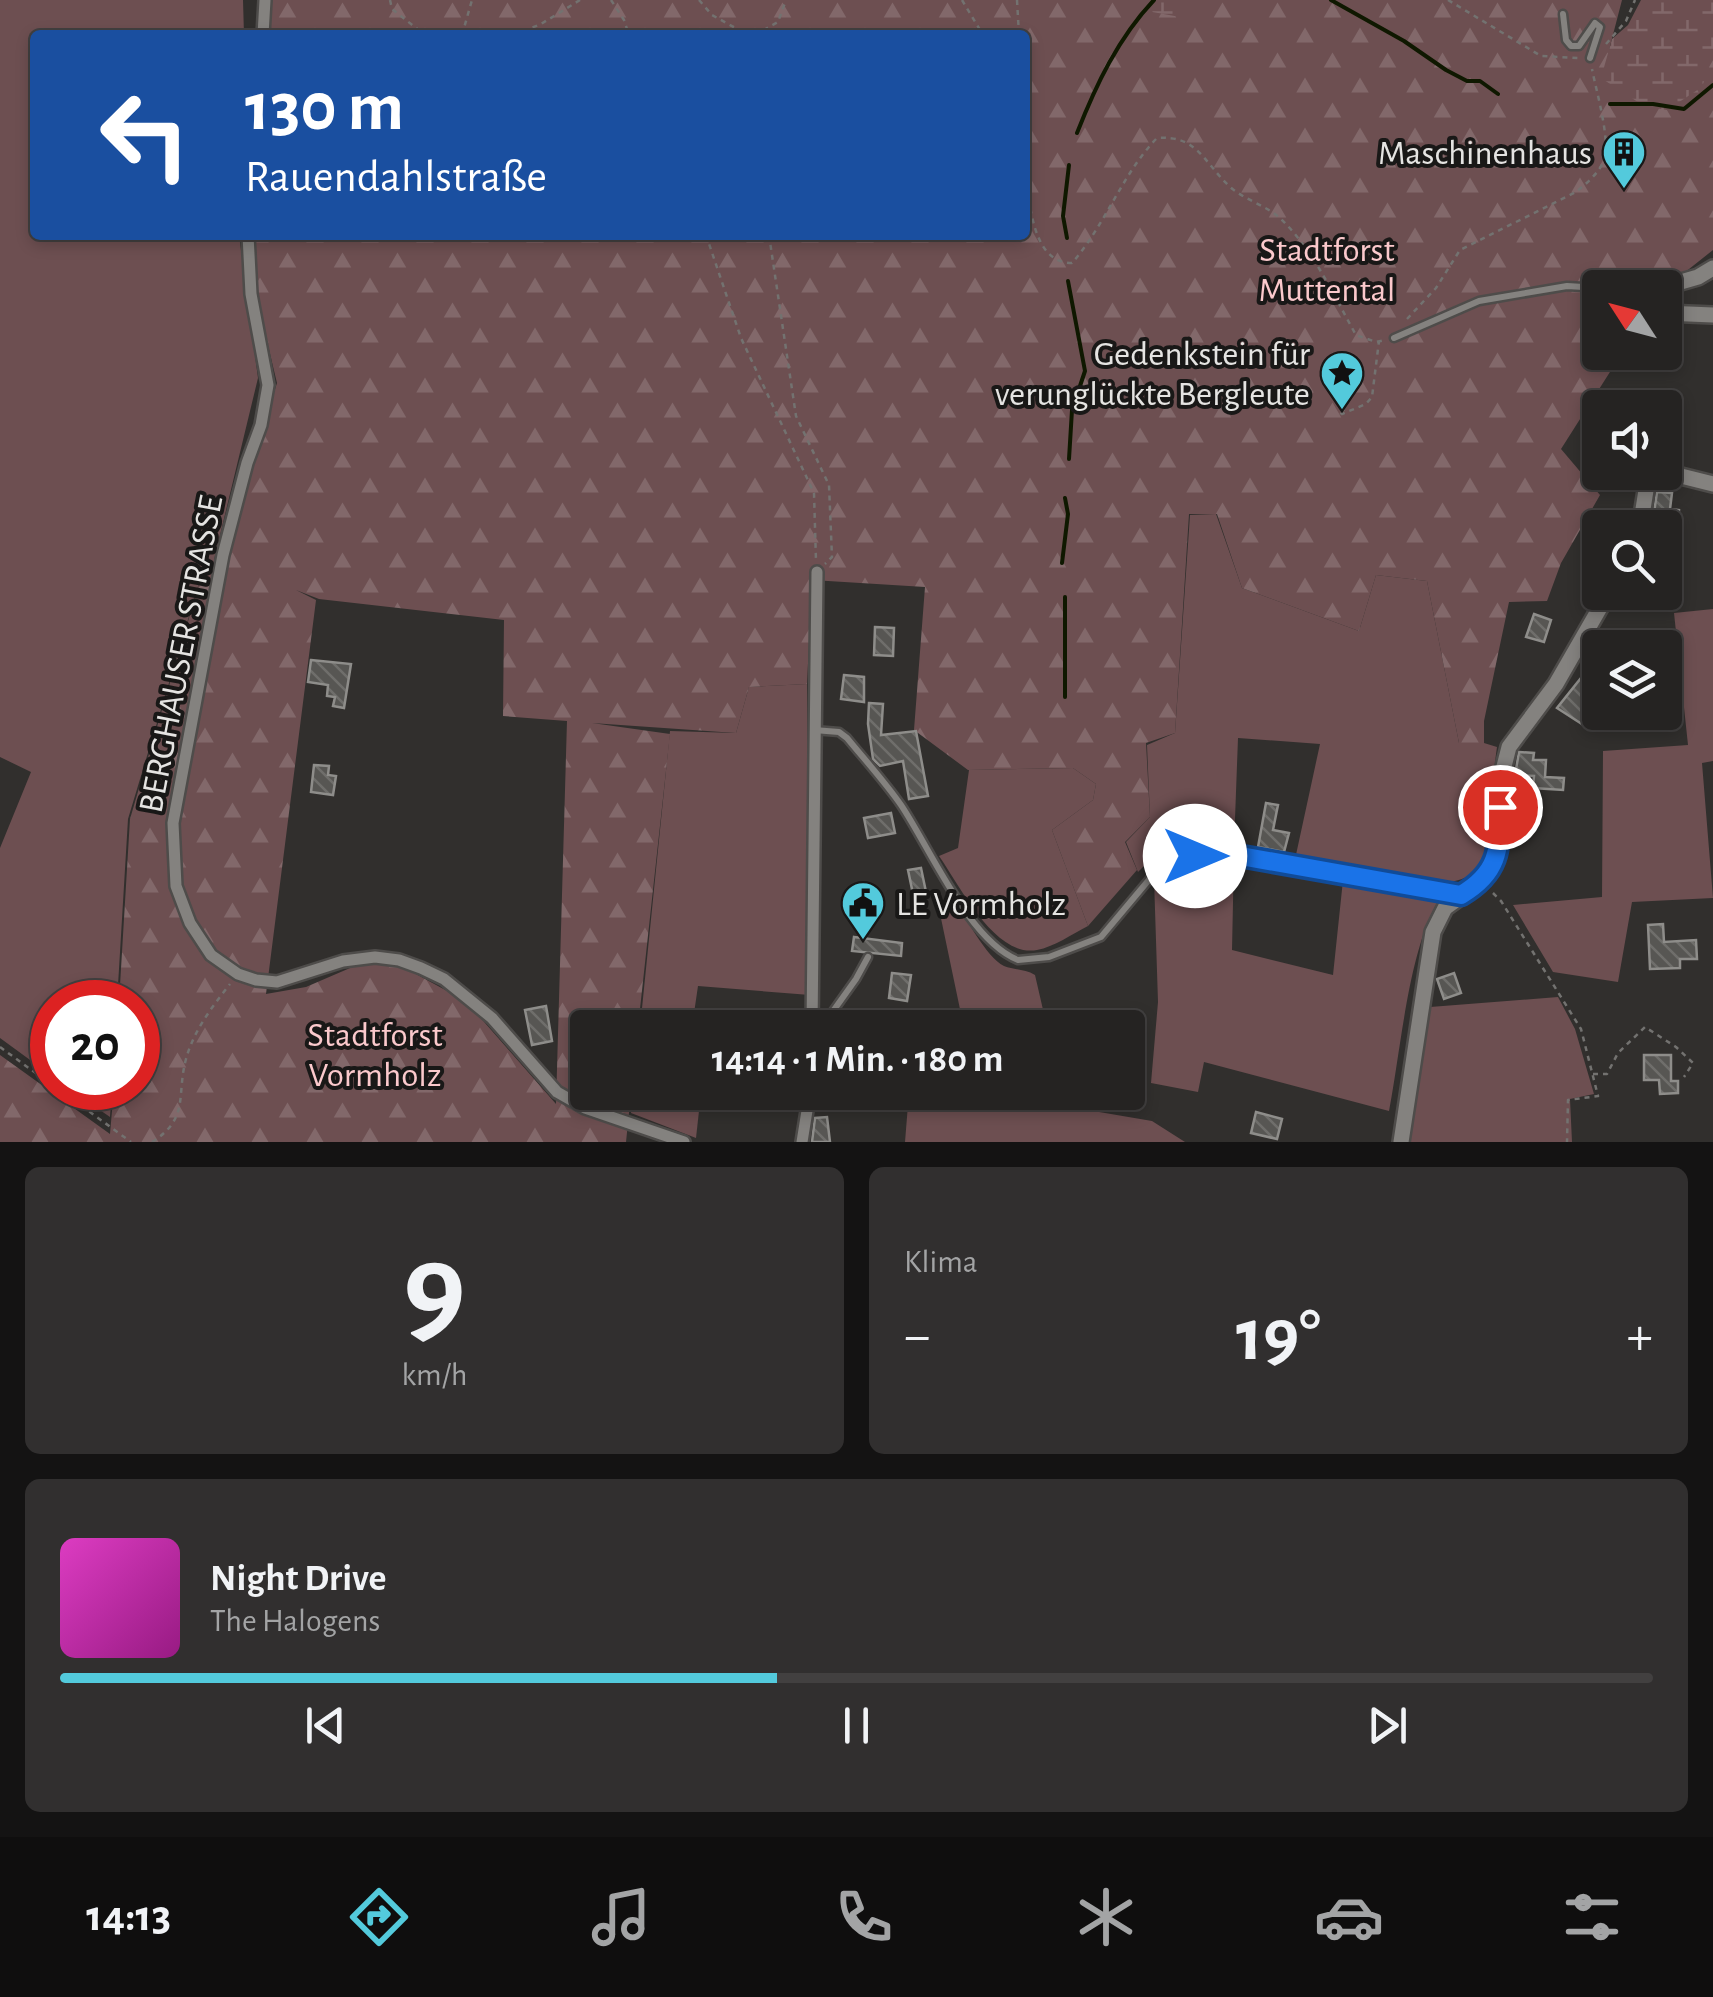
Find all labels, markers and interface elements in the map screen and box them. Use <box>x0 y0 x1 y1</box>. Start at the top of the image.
icon: left <box>80 70 210 200</box>
text: 130 m <box>245 73 404 143</box>
building icon: Maschinenhaus <box>1601 129 1647 190</box>
place label: Maschinenhaus <box>1378 136 1592 171</box>
text: Rauendahlstraße <box>245 155 547 200</box>
park label: Stadtforst Muttental <box>1259 233 1395 308</box>
north arrow <box>1582 270 1682 370</box>
map controls <box>1582 270 1682 730</box>
place label: Gedenkstein für verunglückte Bergleute <box>995 337 1311 412</box>
place icon: Gedenkstein für verunglückte Bergleute <box>1319 350 1365 411</box>
button: sound <box>1582 390 1682 490</box>
street label: BERGHAUSER STRASSE <box>134 493 229 816</box>
button: search <box>1582 510 1682 610</box>
button: layers <box>1582 630 1682 730</box>
pin <box>1458 765 1543 850</box>
icon: arrive <box>1473 780 1528 835</box>
position arrow <box>1143 804 1247 908</box>
public building icon: LE Vormholz <box>840 880 886 941</box>
place label: LE Vormholz <box>896 887 1066 922</box>
speed limit sign: 20 <box>30 980 160 1110</box>
park label: Stadtforst Vormholz <box>307 1018 443 1093</box>
text: 14:14 · 1 Min. · 180 m <box>712 1041 1003 1079</box>
text: 9 <box>403 1226 466 1356</box>
text: Klima <box>904 1246 978 1278</box>
text: 19° <box>1236 1299 1321 1374</box>
text: − <box>904 1309 930 1364</box>
text: + <box>1627 1309 1653 1364</box>
text: km/h <box>401 1359 468 1391</box>
text: Night Drive <box>210 1560 386 1598</box>
text: The Halogens <box>210 1605 380 1637</box>
icon: previous <box>298 1698 353 1753</box>
icon: pause <box>829 1698 884 1753</box>
icon: next <box>1360 1698 1415 1753</box>
icon: directions <box>344 1882 414 1952</box>
icon: music <box>586 1882 656 1952</box>
icon: phone <box>829 1882 899 1952</box>
icon: climate <box>1071 1882 1141 1952</box>
icon: car <box>1314 1882 1384 1952</box>
icon: filters <box>1557 1882 1627 1952</box>
text: 14:13 <box>86 1894 171 1939</box>

